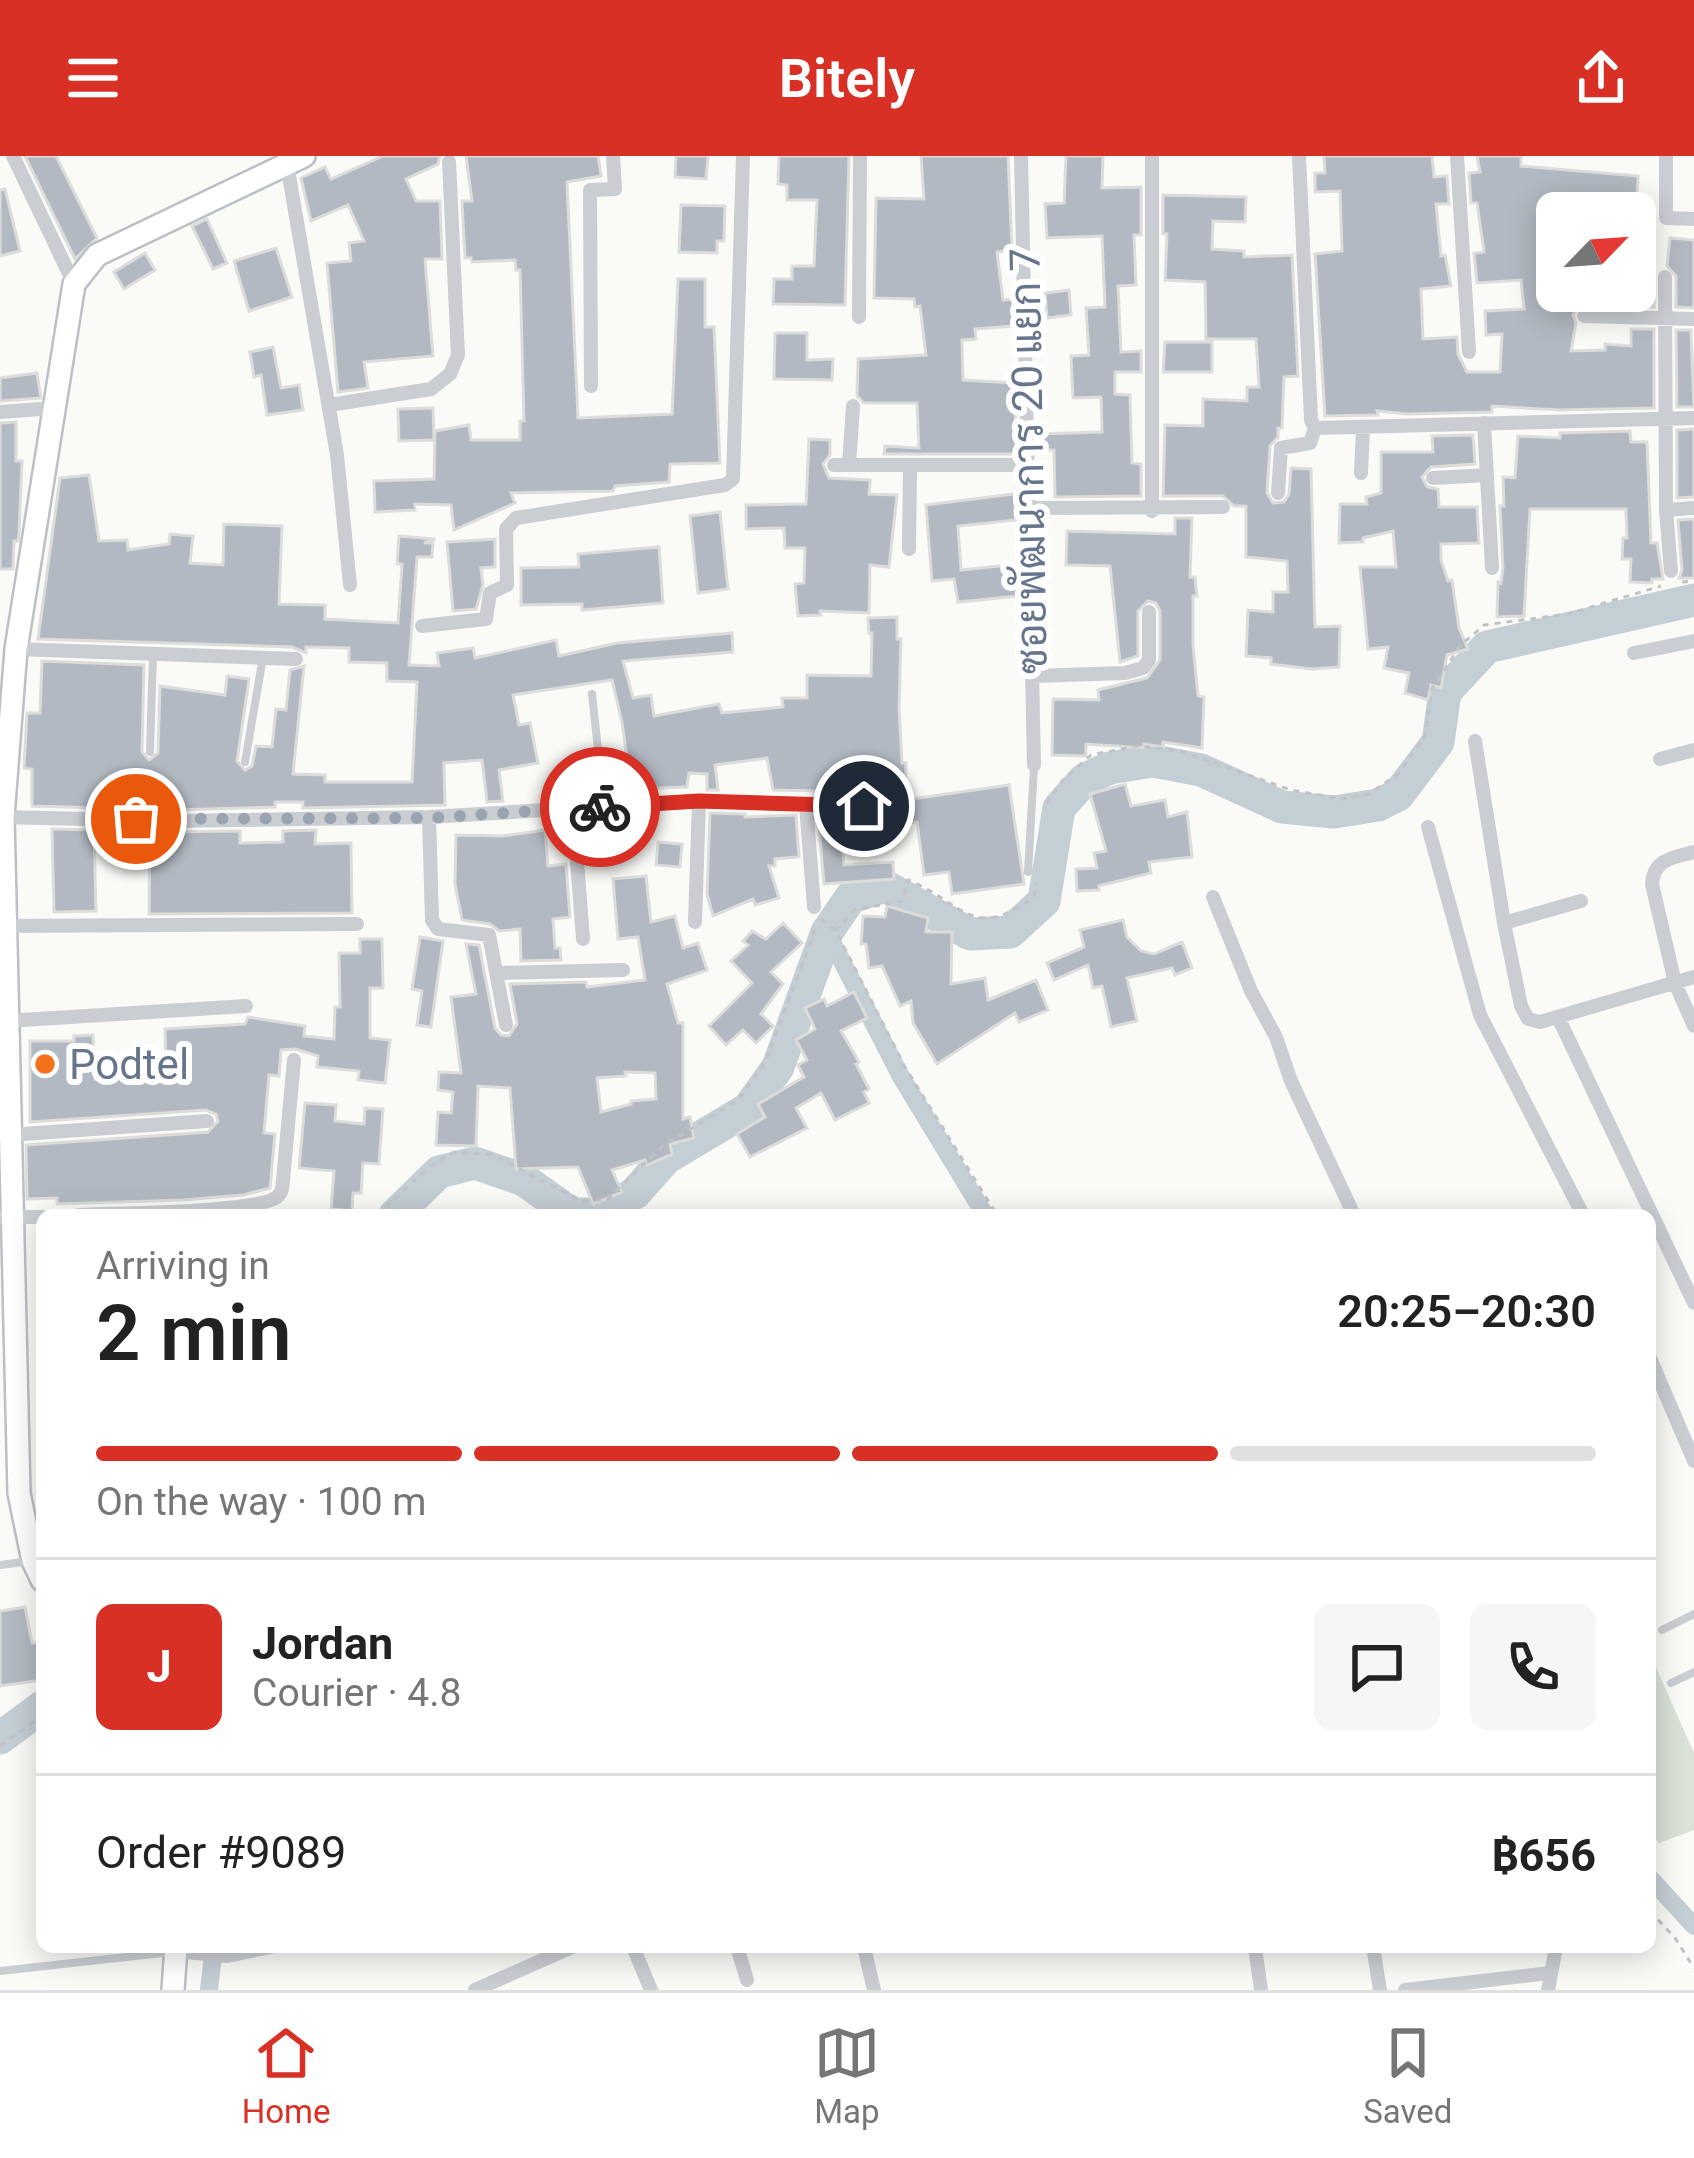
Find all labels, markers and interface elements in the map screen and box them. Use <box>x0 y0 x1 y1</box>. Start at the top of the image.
icon: menu <box>60 45 126 111</box>
icon: share <box>1568 45 1634 111</box>
text: Bitely <box>779 47 915 110</box>
north arrow <box>1536 192 1656 312</box>
map controls <box>1536 192 1656 312</box>
street label: ซอยพัฒนาการ 20 แยก 7 <box>1000 247 1057 675</box>
courier <box>540 747 660 867</box>
pin <box>813 755 915 857</box>
pin <box>85 768 187 870</box>
icon: home <box>831 773 897 839</box>
icon: bike <box>567 774 633 840</box>
icon: bag <box>103 786 169 852</box>
place label: Podtel <box>69 1040 189 1089</box>
marker: Podtel <box>32 1051 58 1077</box>
text: Arriving in <box>96 1243 270 1289</box>
text: 20:25–20:30 <box>1337 1285 1596 1338</box>
text: 2 min <box>96 1288 292 1379</box>
text: On the way · 100 m <box>96 1479 427 1525</box>
button: chat <box>1314 1604 1440 1730</box>
button: phone <box>1470 1604 1596 1730</box>
text: Jordan <box>252 1617 393 1670</box>
text: J <box>146 1640 172 1693</box>
text: Courier · 4.8 <box>252 1670 461 1716</box>
text: Order #9089 <box>96 1826 346 1879</box>
text: ฿656 <box>1491 1829 1596 1882</box>
tab: Home <box>242 2020 330 2131</box>
tab: Map <box>814 2020 880 2131</box>
tab: Saved <box>1363 2020 1452 2131</box>

